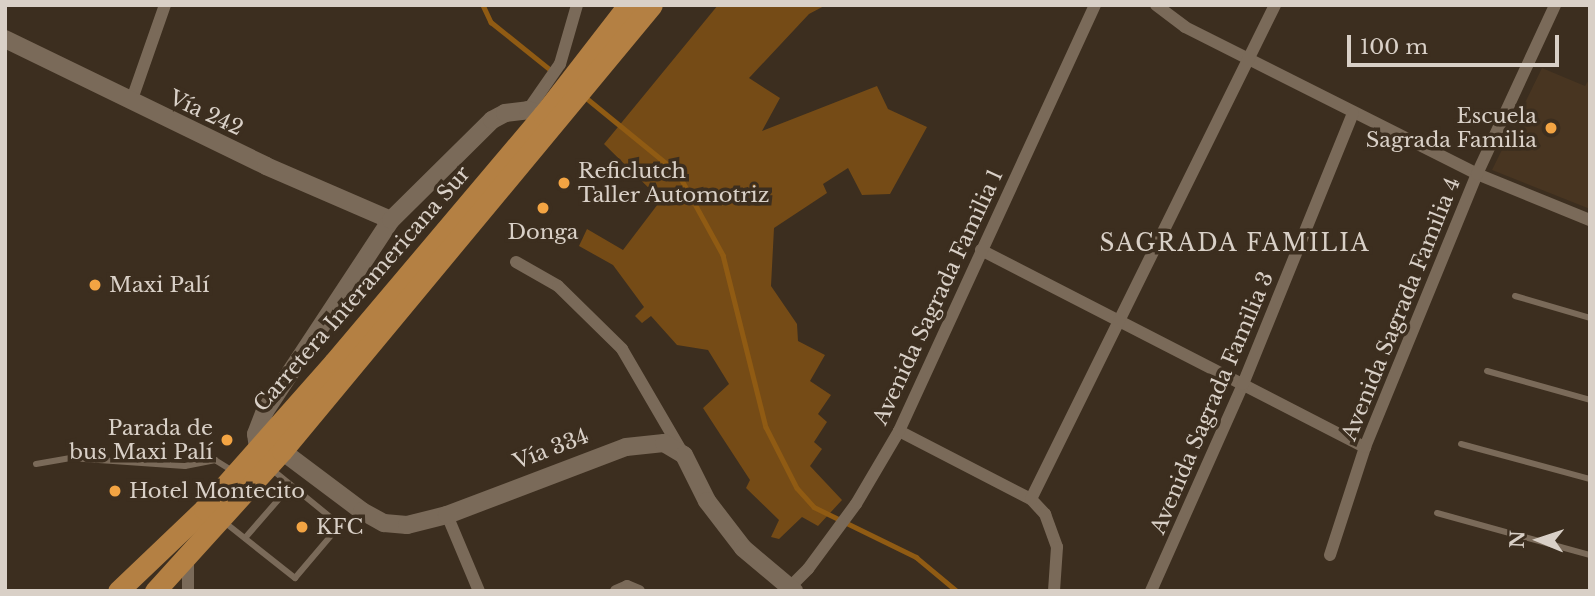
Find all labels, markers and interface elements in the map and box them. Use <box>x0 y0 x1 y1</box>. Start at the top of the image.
scale bar <box>1350 21 1562 65</box>
text: 100 m <box>1360 34 1428 60</box>
street label: Vía 242 <box>165 85 247 141</box>
place label: Escuela Sagrada Familia <box>1365 103 1537 153</box>
marker: Escuela Sagrada Familia <box>1543 120 1559 136</box>
place label: Reficlutch Taller Automotriz <box>578 158 771 208</box>
street label: Carretera Interamericana Sur <box>248 161 476 417</box>
street label: Avenida Sagrada Familia 1 <box>867 165 1009 429</box>
street label: Avenida Sagrada Familia 4 <box>1336 173 1466 445</box>
marker: Reficlutch Taller Automotriz <box>556 175 572 191</box>
marker: Donga <box>535 200 551 216</box>
place label: Donga <box>508 219 578 245</box>
district label: SAGRADA FAMILIA <box>1101 229 1369 257</box>
street label: Avenida Sagrada Familia 3 <box>1145 268 1279 538</box>
place label: Maxi Palí <box>109 272 209 298</box>
marker: Maxi Palí <box>87 277 103 293</box>
place label: Parada de bus Maxi Palí <box>69 415 213 465</box>
street label: Vía 334 <box>510 423 592 475</box>
marker: Parada de bus Maxi Palí <box>219 432 235 448</box>
place label: Hotel Montecito <box>129 478 305 504</box>
marker: Hotel Montecito <box>107 483 123 499</box>
north arrow <box>1504 505 1574 575</box>
place label: KFC <box>316 514 363 540</box>
marker: KFC <box>294 519 310 535</box>
text: N <box>1506 530 1529 549</box>

